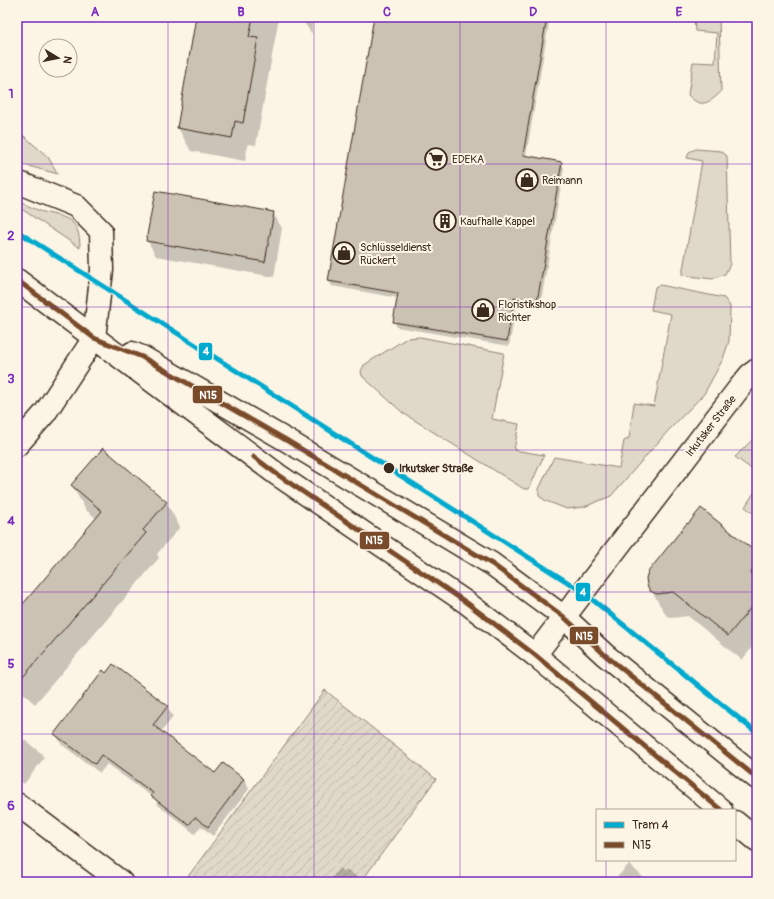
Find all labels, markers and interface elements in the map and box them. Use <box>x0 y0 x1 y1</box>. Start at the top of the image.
text: A <box>91 4 100 20</box>
text: B <box>237 4 245 20</box>
text: C <box>383 4 391 20</box>
text: D <box>529 4 537 20</box>
text: E <box>676 4 683 20</box>
north arrow <box>38 38 78 78</box>
text: N <box>60 55 74 65</box>
text: 1 <box>8 86 14 102</box>
supermarket icon: EDEKA <box>423 146 449 172</box>
place label: EDEKA <box>452 153 484 166</box>
shop icon: Reimann <box>514 167 540 193</box>
place label: Reimann <box>542 174 583 187</box>
building icon: Kaufhalle Kappel <box>432 208 458 234</box>
place label: Kaufhalle Kappel <box>460 215 535 228</box>
text: 2 <box>7 228 15 244</box>
shop icon: Schlüsseldienst Rückert <box>331 240 357 266</box>
place label: Schlüsseldienst Rückert <box>360 241 432 267</box>
shop icon: Floristikshop Richter <box>470 297 496 323</box>
place label: Floristikshop Richter <box>498 298 556 324</box>
line badge: 4 <box>198 342 213 361</box>
text: 4 <box>202 345 210 358</box>
text: 3 <box>7 371 15 387</box>
line badge: N15 <box>192 385 223 404</box>
text: N15 <box>199 389 217 402</box>
street label: Irkutsker Straße <box>683 392 739 459</box>
marker: Irkutsker Straße <box>382 461 396 475</box>
place label: Irkutsker Straße <box>399 462 474 475</box>
text: 4 <box>7 513 15 529</box>
line badge: N15 <box>359 531 390 550</box>
text: N15 <box>365 534 383 547</box>
line badge: 4 <box>575 582 591 602</box>
text: 4 <box>579 586 587 599</box>
line badge: N15 <box>569 626 599 645</box>
text: N15 <box>575 630 593 643</box>
text: 5 <box>7 656 15 672</box>
text: 6 <box>7 798 15 814</box>
legend <box>596 809 736 861</box>
text: Tram 4 <box>632 818 668 833</box>
text: N15 <box>632 838 651 853</box>

